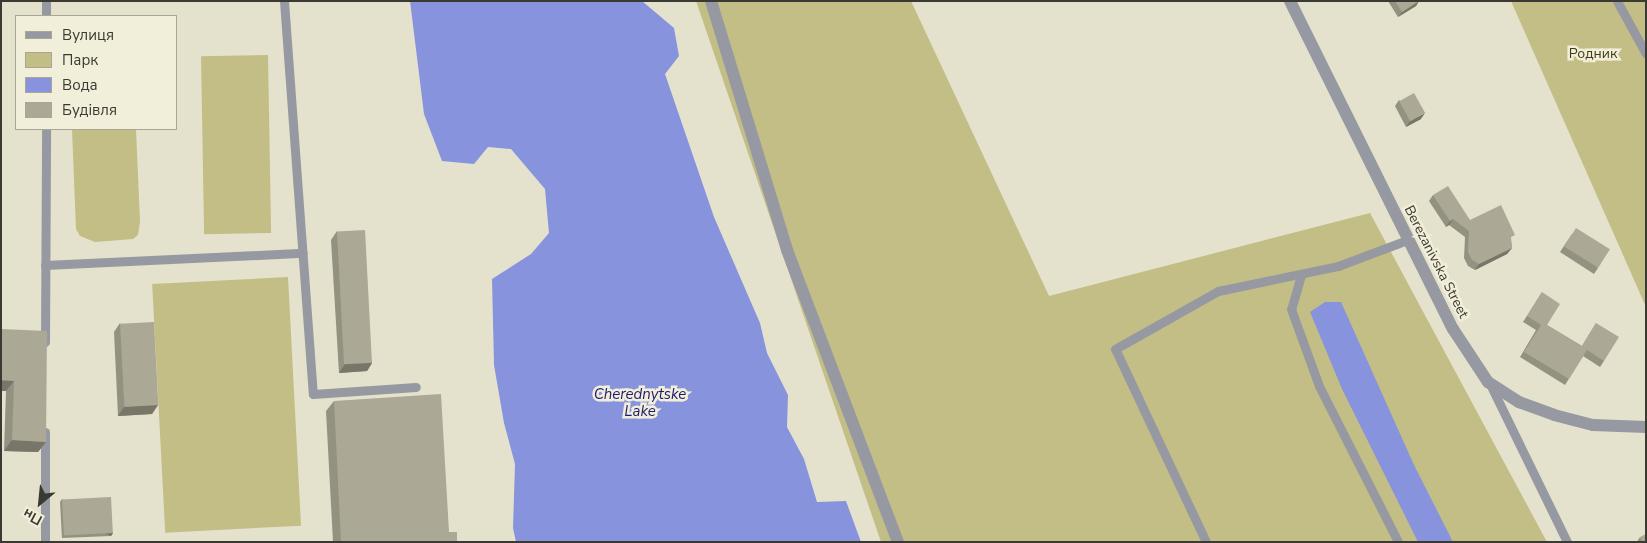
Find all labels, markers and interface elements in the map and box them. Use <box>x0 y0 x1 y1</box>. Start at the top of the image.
legend <box>15 15 178 130</box>
text: Вулиця <box>62 25 114 45</box>
park label: Родник <box>1569 46 1617 62</box>
text: Парк <box>62 50 98 70</box>
text: Вода <box>62 75 98 95</box>
text: Будівля <box>62 100 117 120</box>
street label: Berezanivska Street <box>1400 203 1472 321</box>
water label: Cherednytske Lake <box>594 385 686 420</box>
north arrow <box>15 478 65 528</box>
text: Пн <box>20 504 46 530</box>

